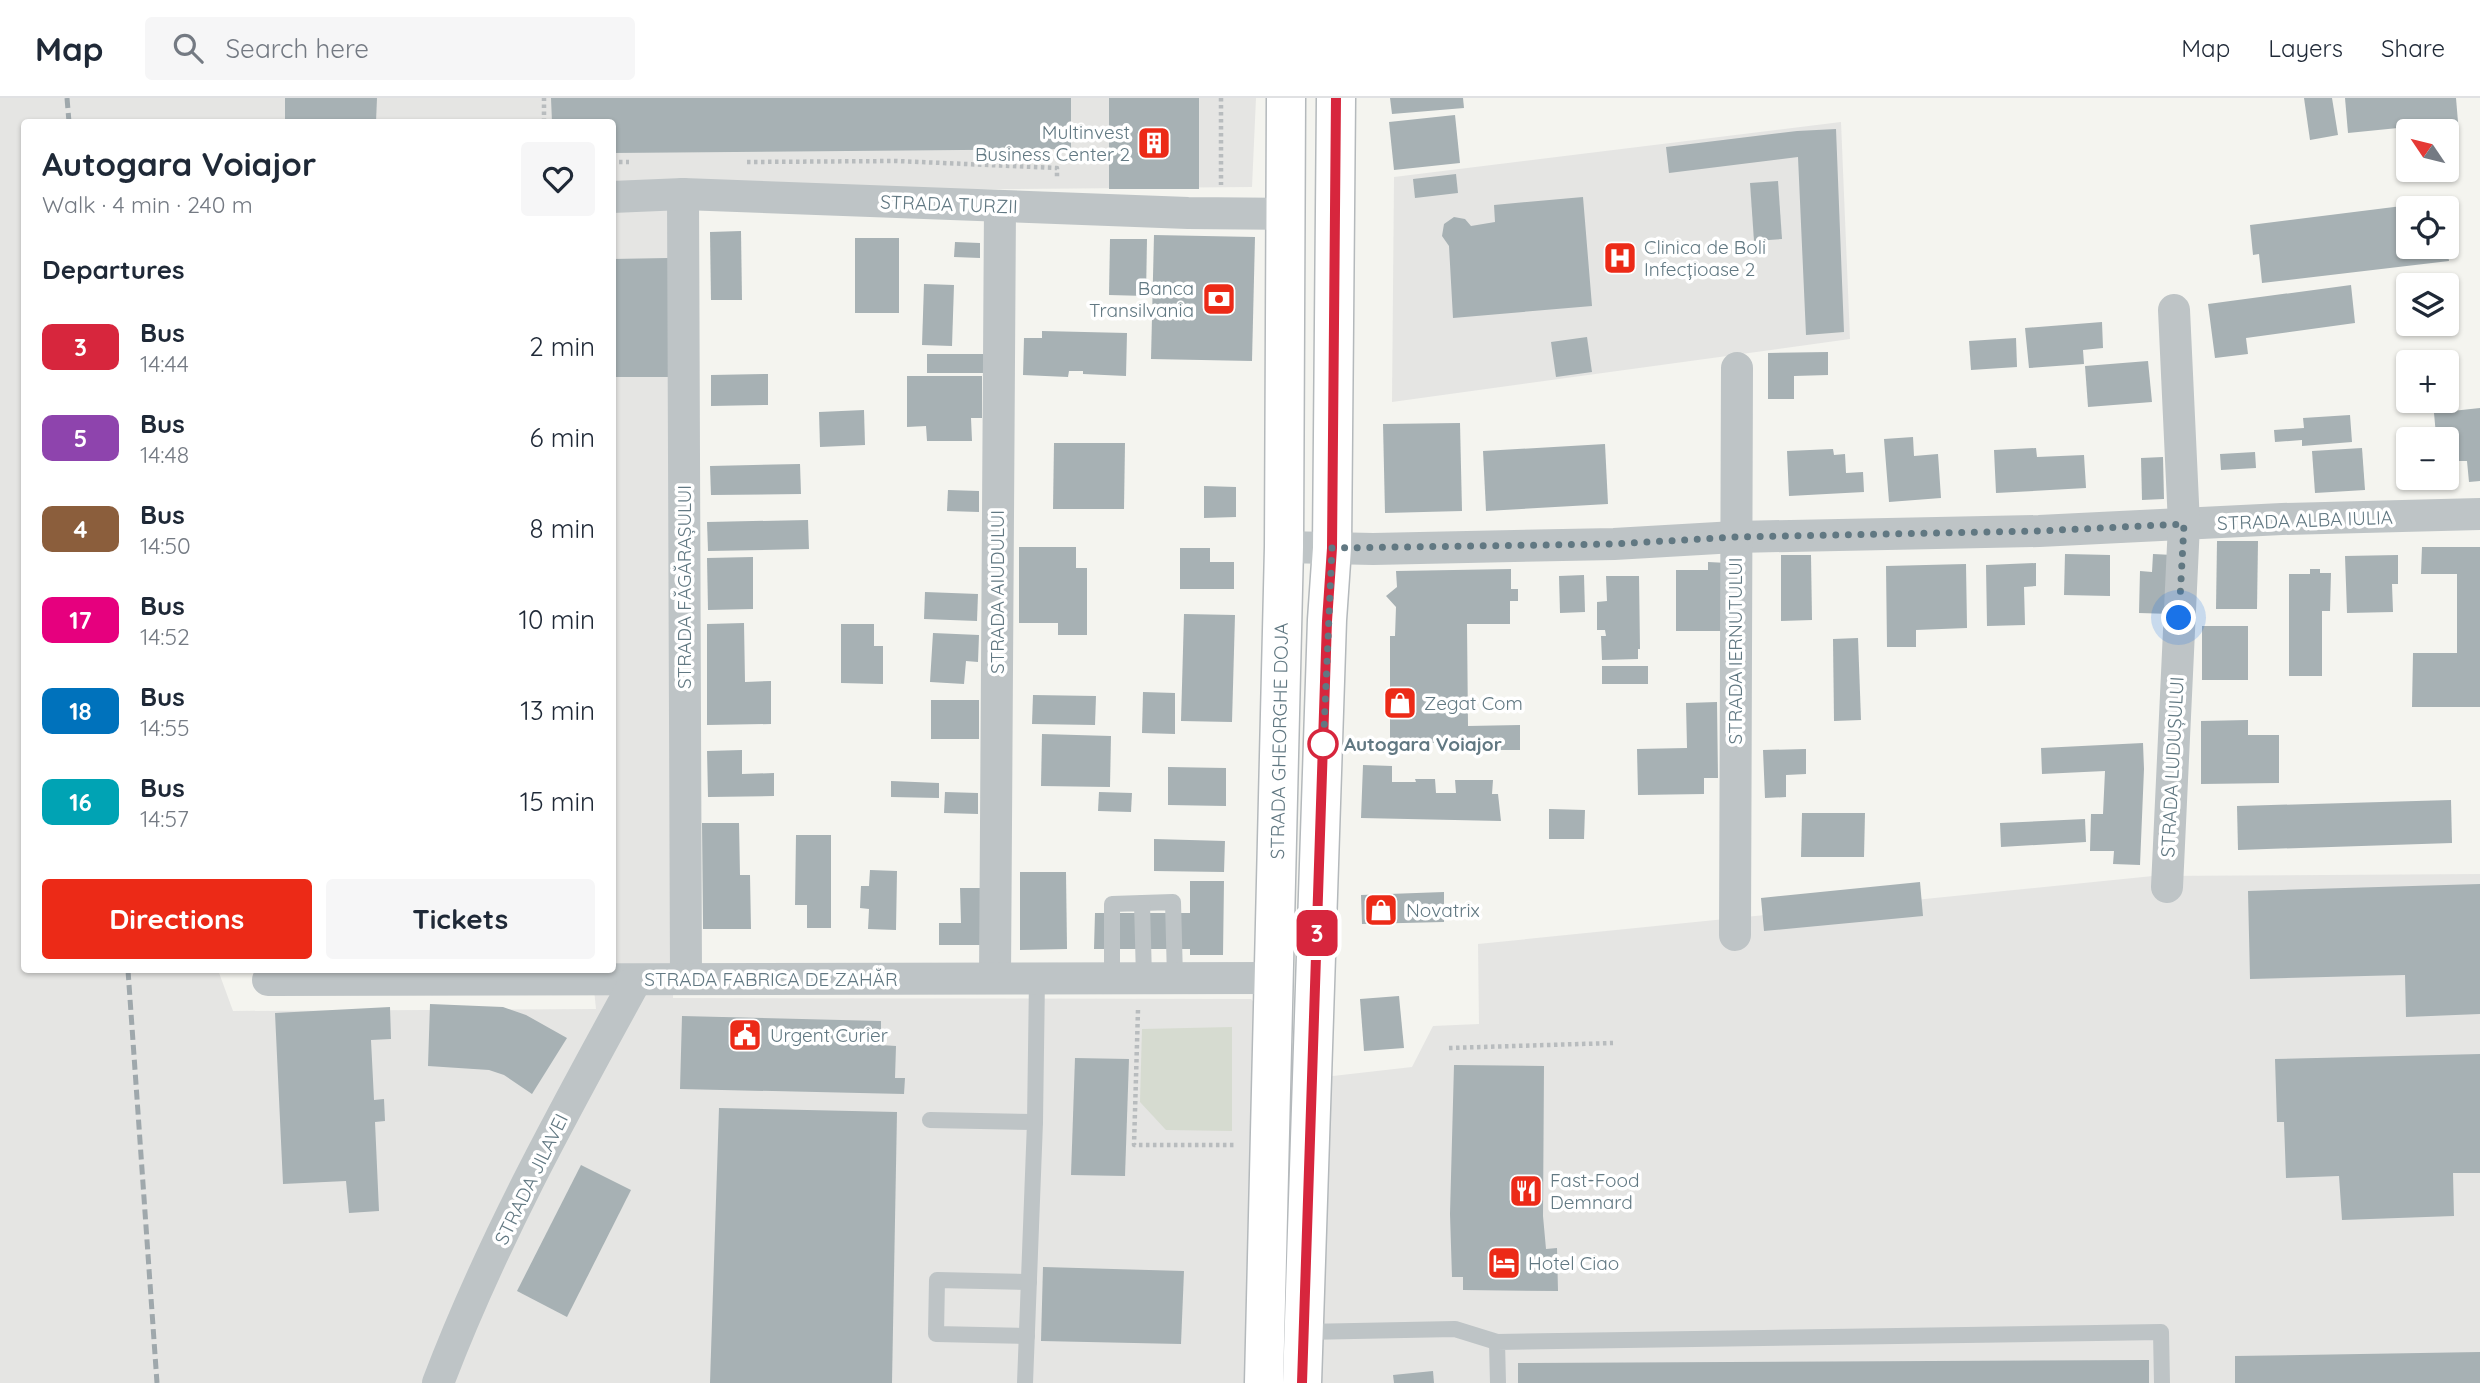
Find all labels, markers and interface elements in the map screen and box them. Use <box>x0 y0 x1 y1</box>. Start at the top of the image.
search box <box>145 17 635 80</box>
text: Map <box>35 28 103 69</box>
icon: search <box>169 29 207 67</box>
text: Search here <box>225 32 369 65</box>
text: Map <box>2181 33 2230 63</box>
text: Layers <box>2268 33 2343 63</box>
text: Share <box>2381 33 2445 63</box>
north arrow <box>2396 119 2459 182</box>
map controls <box>2396 119 2459 490</box>
place label: Multinvest Business Center 2 <box>975 120 1130 166</box>
building icon: Multinvest Business Center 2 <box>1135 124 1173 162</box>
button: heart <box>521 142 595 216</box>
text: Autogara Voiajor <box>42 143 316 184</box>
text: Walk · 4 min · 240 m <box>42 190 253 219</box>
street label: STRADA TURZII <box>880 190 1018 218</box>
button: locate <box>2396 196 2459 259</box>
place label: Clinica de Boli Infecțioase 2 <box>1644 235 1766 281</box>
hospital icon: Clinica de Boli Infecțioase 2 <box>1601 239 1639 277</box>
text: Departures <box>42 253 185 286</box>
button: layers <box>2396 273 2459 336</box>
place label: Banca Transilvania <box>1089 276 1194 322</box>
bank icon: Banca Transilvania <box>1200 280 1238 318</box>
text: Bus <box>140 316 185 349</box>
text: 2 min <box>529 330 595 363</box>
text: 3 <box>74 332 87 362</box>
text: 14:44 <box>140 349 189 378</box>
button: + <box>2396 350 2459 413</box>
text: Bus <box>140 407 185 440</box>
text: 6 min <box>530 421 595 454</box>
text: 5 <box>74 423 87 453</box>
button: − <box>2396 427 2459 490</box>
text: 14:48 <box>140 440 189 469</box>
street label: STRADA FĂGĂRAȘULUI <box>672 485 696 689</box>
text: Bus <box>140 498 185 531</box>
street label: STRADA ALBA IULIA <box>2217 505 2393 535</box>
street label: STRADA AIUDULUI <box>985 510 1009 674</box>
text: 8 min <box>530 512 595 545</box>
text: 4 <box>73 514 88 544</box>
text: 14:50 <box>140 531 191 560</box>
street label: STRADA IERNUTULUI <box>1723 558 1747 744</box>
text: Bus <box>140 589 185 622</box>
your location <box>2161 600 2196 635</box>
text: 10 min <box>519 603 595 636</box>
text: 17 <box>69 605 92 635</box>
text: 14:52 <box>140 622 190 651</box>
street label: STRADA GHEORGHE DOJA <box>1265 622 1293 860</box>
street label: STRADA LUDUȘULUI <box>2155 676 2189 858</box>
text: Bus <box>140 680 185 713</box>
shop icon: Zegat Com <box>1381 684 1419 722</box>
place label: Zegat Com <box>1424 691 1523 715</box>
text: 13 min <box>520 694 595 727</box>
text: 18 <box>69 696 92 726</box>
text: 14:55 <box>140 713 190 742</box>
marker: Autogara Voiajor <box>1308 729 1338 759</box>
place label: Autogara Voiajor <box>1344 732 1502 756</box>
text: Bus <box>140 771 185 804</box>
text: 15 min <box>520 785 595 818</box>
text: 16 <box>69 787 92 817</box>
text: 14:57 <box>140 804 189 833</box>
button: Directions <box>42 879 312 959</box>
button: Tickets <box>326 879 595 959</box>
shop icon: Novatrix <box>1362 891 1400 929</box>
place label: Novatrix <box>1406 898 1480 922</box>
line badge: 3 <box>1294 910 1340 956</box>
text: 3 <box>1311 918 1323 948</box>
street label: STRADA FABRICA DE ZAHĂR <box>644 967 898 991</box>
public building icon: Urgent Curier <box>726 1016 764 1054</box>
place label: Urgent Curier <box>770 1023 889 1047</box>
street label: STRADA JILAVEI <box>489 1110 573 1248</box>
place label: Fast-Food Demnard <box>1550 1168 1640 1214</box>
restaurant icon: Fast-Food Demnard <box>1507 1172 1545 1210</box>
hotel icon: Hotel Ciao <box>1485 1244 1523 1282</box>
place label: Hotel Ciao <box>1528 1251 1619 1275</box>

